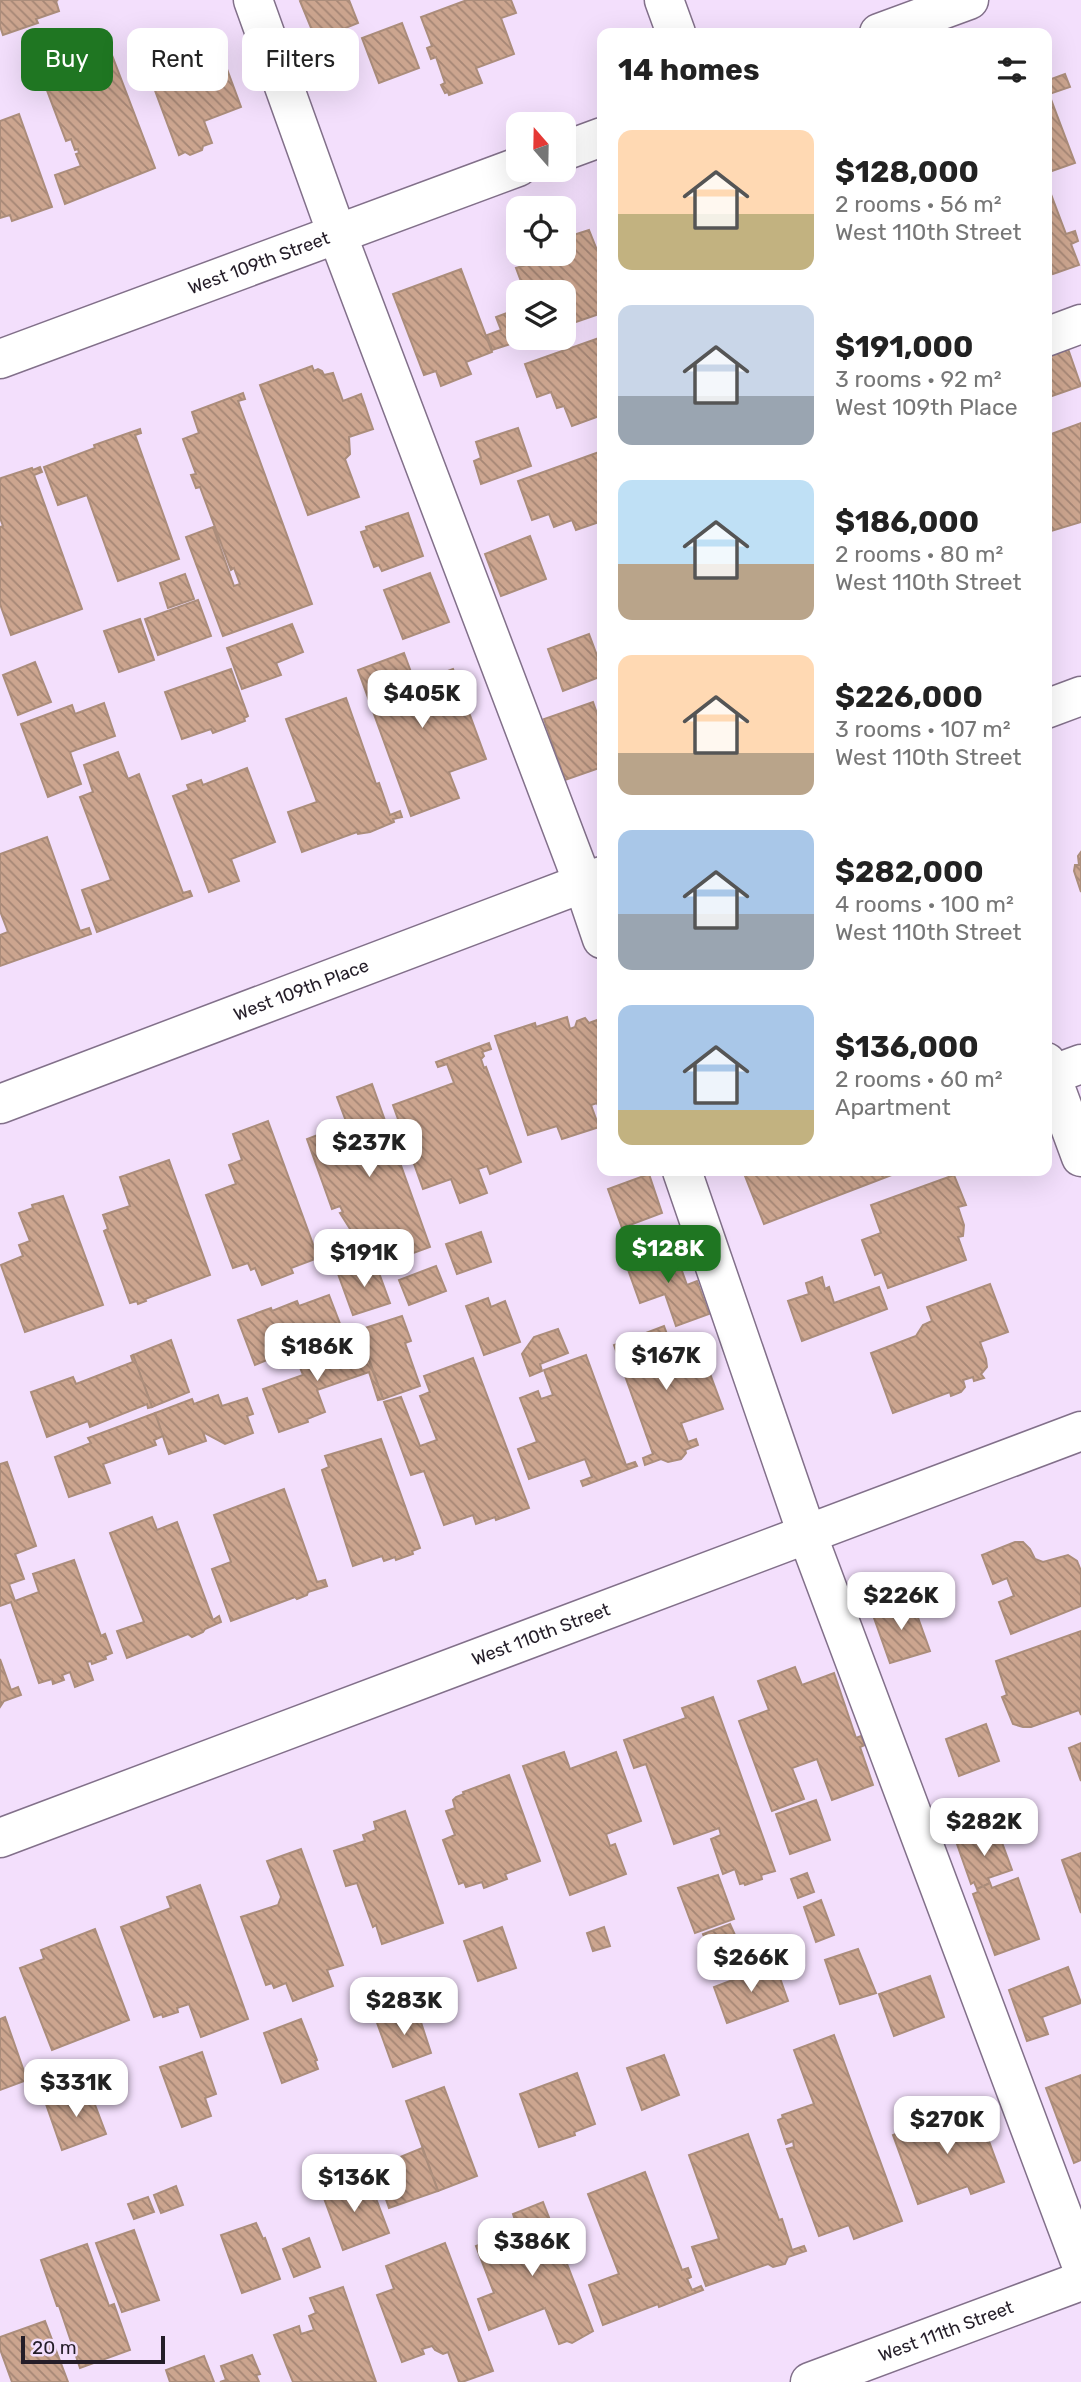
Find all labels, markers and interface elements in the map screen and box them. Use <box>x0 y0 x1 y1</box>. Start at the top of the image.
chip: Buy <box>21 28 113 91</box>
chip: Rent <box>127 28 228 91</box>
chip: Filters <box>242 28 359 91</box>
icon: filters <box>993 51 1031 89</box>
text: 14 homes <box>618 52 760 88</box>
north arrow <box>506 112 576 182</box>
map controls <box>506 112 576 350</box>
text: $128,000 <box>835 154 979 190</box>
icon: home <box>674 158 758 242</box>
text: 2 rooms · 56 m² <box>835 190 1002 218</box>
button: locate <box>506 196 576 266</box>
text: West 110th Street <box>835 218 1022 246</box>
street label: West 109th Street <box>185 227 333 299</box>
button: layers <box>506 280 576 350</box>
text: $191,000 <box>835 329 973 365</box>
icon: home <box>674 333 758 417</box>
text: 3 rooms · 92 m² <box>835 365 1001 393</box>
text: West 109th Place <box>835 393 1018 421</box>
text: $186,000 <box>835 504 979 540</box>
icon: home <box>674 508 758 592</box>
text: 2 rooms · 80 m² <box>835 540 1003 568</box>
text: West 110th Street <box>835 568 1022 596</box>
pin: $405K <box>373 670 471 730</box>
text: $405K <box>384 679 460 707</box>
text: $226,000 <box>835 679 983 715</box>
icon: home <box>674 683 758 767</box>
text: 3 rooms · 107 m² <box>835 715 1011 743</box>
text: West 110th Street <box>835 743 1022 771</box>
text: $282,000 <box>835 854 984 890</box>
icon: home <box>674 858 758 942</box>
text: 4 rooms · 100 m² <box>835 890 1014 918</box>
text: West 110th Street <box>835 918 1022 946</box>
street label: West 109th Place <box>230 954 372 1026</box>
text: $136,000 <box>835 1029 979 1065</box>
icon: home <box>674 1033 758 1117</box>
text: 2 rooms · 60 m² <box>835 1065 1003 1093</box>
text: Apartment <box>835 1093 951 1121</box>
pin: $237K <box>320 1120 418 1179</box>
text: $237K <box>332 1128 406 1156</box>
pin: $128K <box>619 1226 717 1285</box>
pin: $191K <box>315 1230 413 1289</box>
text: $128K <box>632 1234 704 1262</box>
text: $191K <box>330 1238 398 1266</box>
pin: $186K <box>268 1324 366 1383</box>
text: $186K <box>281 1332 353 1360</box>
pin: $167K <box>617 1332 715 1392</box>
text: $167K <box>631 1341 701 1369</box>
pin: $226K <box>852 1572 950 1632</box>
text: $226K <box>863 1581 939 1609</box>
street label: West 110th Street <box>469 1598 613 1670</box>
pin: $282K <box>935 1798 1033 1858</box>
text: $282K <box>946 1807 1022 1835</box>
pin: $266K <box>702 1934 800 1994</box>
text: $266K <box>713 1943 789 1971</box>
pin: $283K <box>355 1978 453 2037</box>
text: $283K <box>366 1986 442 2014</box>
pin: $331K <box>27 2060 125 2119</box>
text: $331K <box>40 2068 112 2096</box>
pin: $270K <box>898 2096 996 2156</box>
text: $270K <box>910 2105 984 2133</box>
pin: $136K <box>305 2154 403 2214</box>
text: $136K <box>318 2163 390 2191</box>
pin: $386K <box>483 2218 581 2278</box>
text: $386K <box>494 2227 570 2255</box>
street label: West 111th Street <box>875 2296 1016 2367</box>
scale bar <box>21 2333 164 2365</box>
text: 20 m <box>32 2336 77 2359</box>

